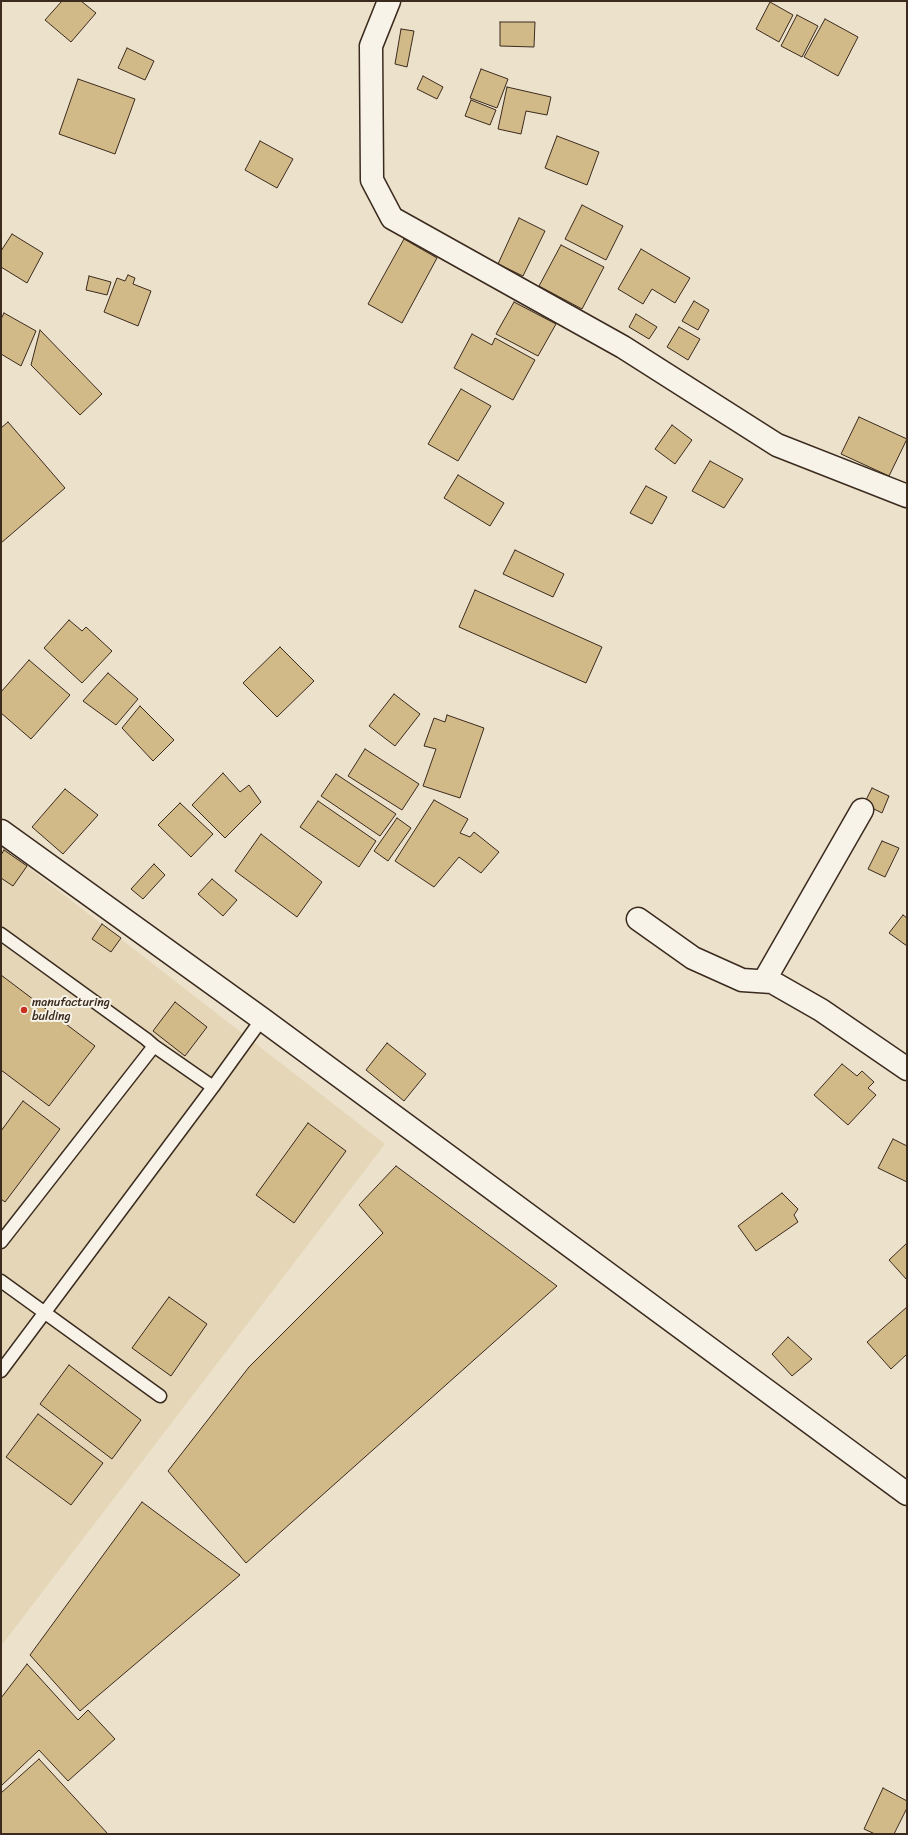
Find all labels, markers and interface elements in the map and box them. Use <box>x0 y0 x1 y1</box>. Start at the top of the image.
place label: manufacturing bulding <box>32 996 110 1024</box>
marker: manufacturing bulding <box>19 1005 29 1015</box>

